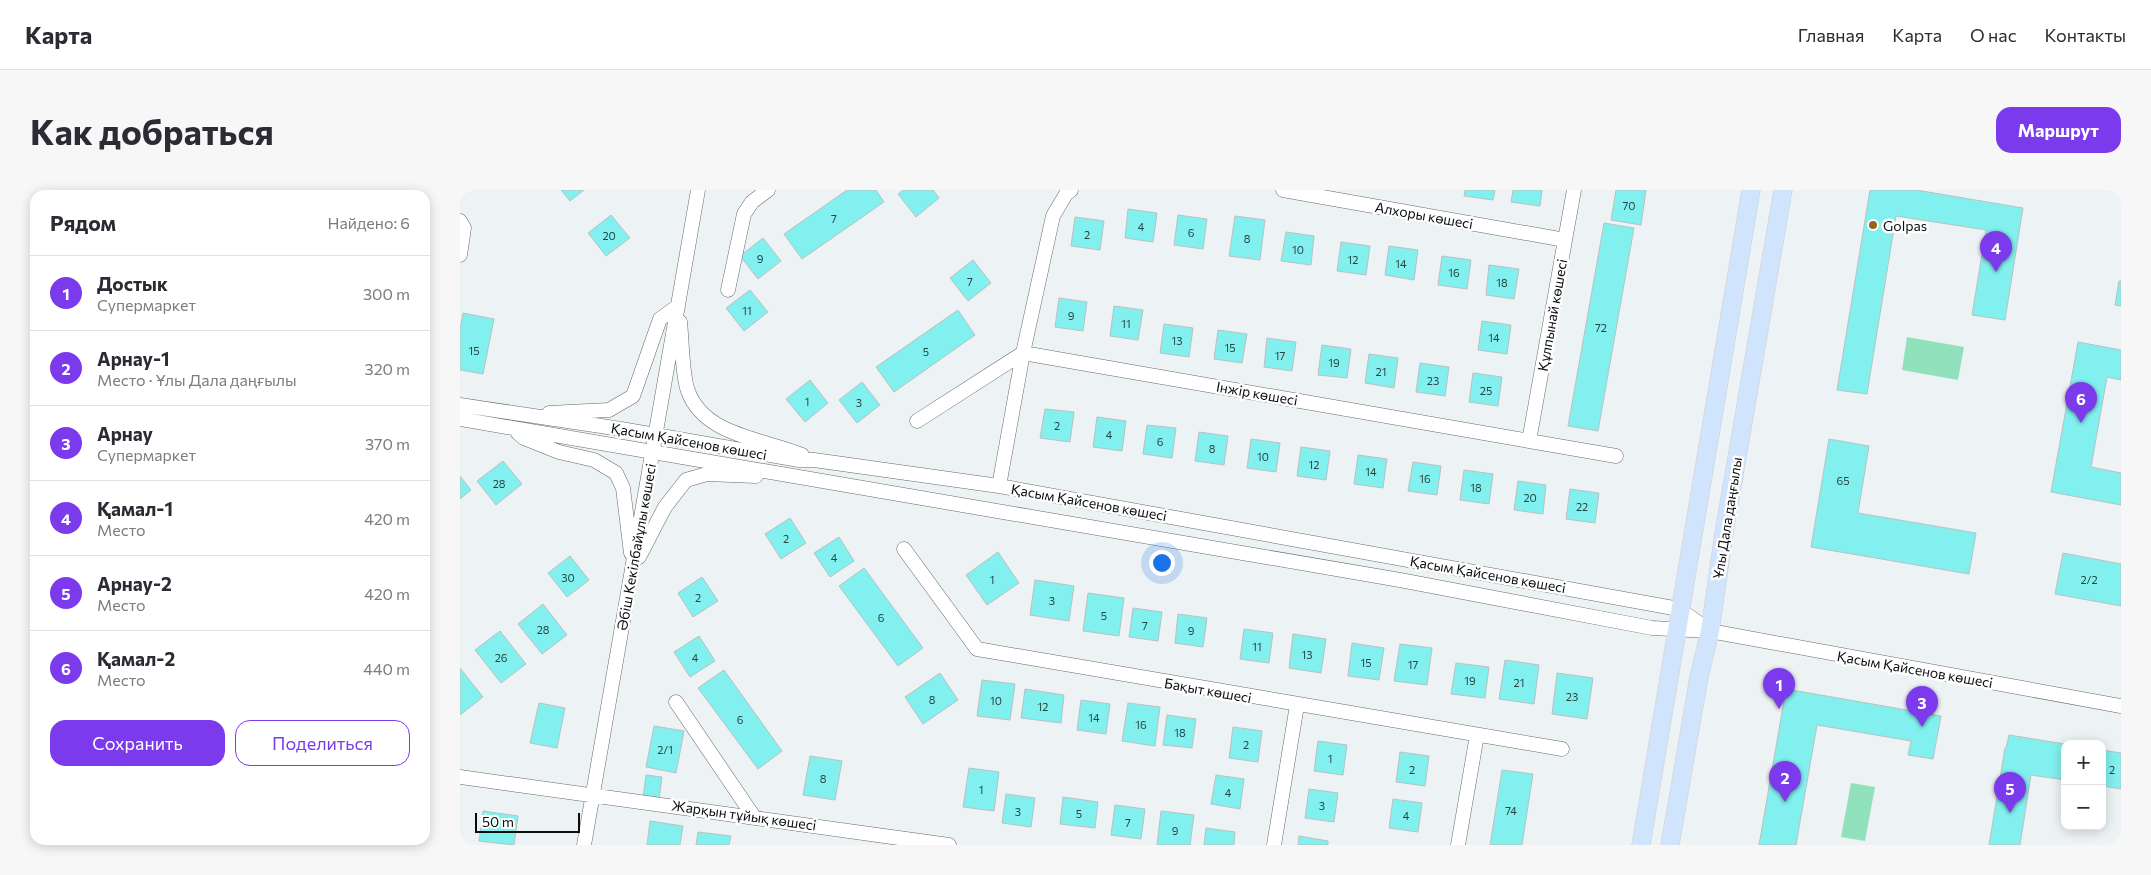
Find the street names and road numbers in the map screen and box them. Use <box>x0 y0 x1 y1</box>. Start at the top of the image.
street label: Алхоры көшесі <box>1374 198 1474 232</box>
street label: Құлпынай көшесі <box>1534 257 1570 373</box>
street label: Інжір көшесі <box>1215 377 1299 409</box>
street label: Қасым Қайсенов көшесі <box>610 419 768 463</box>
street label: Ұлы Дала даңғылы <box>1709 456 1745 580</box>
street label: Әбіш Кекілбайұлы көшесі <box>613 462 659 632</box>
street label: Қасым Қайсенов көшесі <box>1010 480 1168 524</box>
street label: Қасым Қайсенов көшесі <box>1409 552 1567 596</box>
street label: Қасым Қайсенов көшесі <box>1836 647 1994 691</box>
street label: Бақыт көшесі <box>1163 674 1253 706</box>
street label: Жарқын тұйық көшесі <box>670 796 818 834</box>

